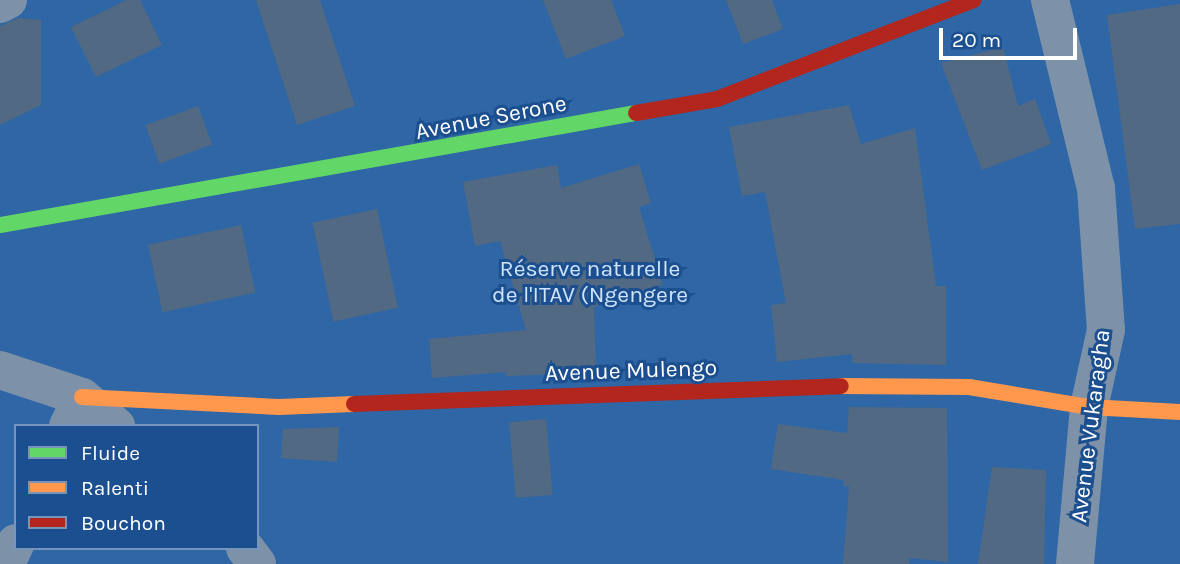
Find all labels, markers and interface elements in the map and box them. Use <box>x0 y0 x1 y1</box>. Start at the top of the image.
scale bar <box>942 14 1080 58</box>
text: 20 m <box>952 28 1001 52</box>
street label: Avenue Serone <box>413 90 569 146</box>
park label: Réserve naturelle de l'ITAV (Ngengere <box>492 255 688 309</box>
street label: Avenue Vukaragha <box>1065 328 1117 524</box>
street label: Avenue Mulengo <box>544 354 718 388</box>
legend <box>14 424 259 550</box>
text: Fluide <box>81 441 140 465</box>
text: Ralenti <box>81 476 149 500</box>
text: Bouchon <box>81 511 166 535</box>

